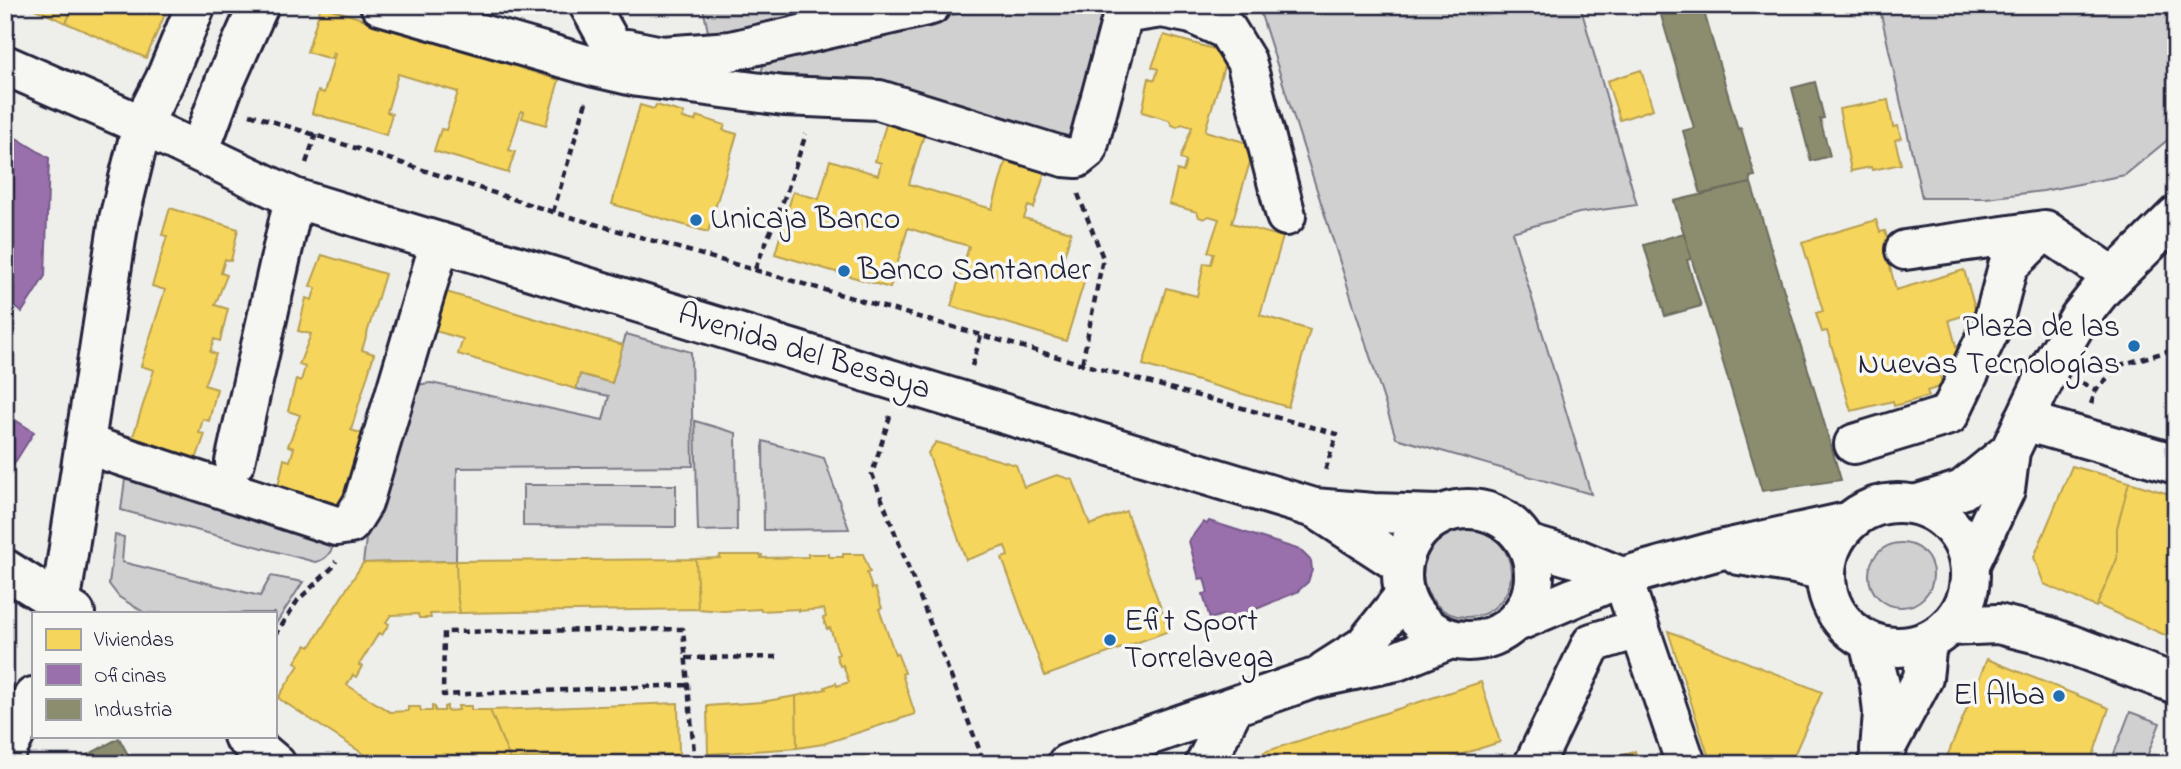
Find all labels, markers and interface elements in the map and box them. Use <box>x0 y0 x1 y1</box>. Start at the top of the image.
place label: Unicaja Banco <box>710 197 900 244</box>
marker: Unicaja Banco <box>688 212 704 228</box>
place label: Banco Santander <box>857 248 1091 295</box>
marker: Banco Santander <box>836 263 852 279</box>
street label: Avenida del Besaya <box>672 292 936 414</box>
place label: Plaza de las Nuevas Tecnologías <box>1858 305 2120 389</box>
marker: Plaza de las Nuevas Tecnologías <box>2126 338 2142 354</box>
place label: Efit Sport Torrelavega <box>1124 599 1274 683</box>
legend <box>32 612 276 738</box>
text: Viviendas <box>93 626 174 656</box>
marker: Efit Sport Torrelavega <box>1102 632 1118 648</box>
text: Oficinas <box>94 662 167 692</box>
place label: El Alba <box>1953 673 2045 720</box>
marker: El Alba <box>2051 688 2067 704</box>
text: Industria <box>94 696 172 726</box>

